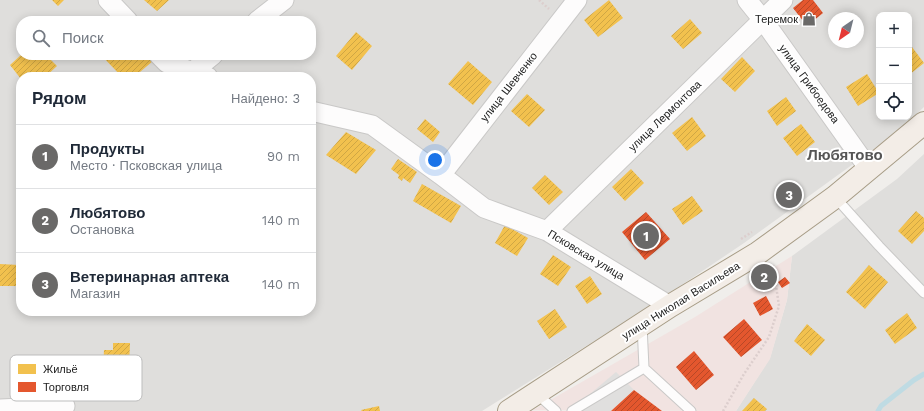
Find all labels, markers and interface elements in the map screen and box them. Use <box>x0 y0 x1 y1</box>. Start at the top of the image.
shop icon: Теремок <box>801 11 817 27</box>
north arrow <box>828 12 864 48</box>
map controls <box>876 12 912 120</box>
button: + <box>876 12 912 48</box>
place label: Теремок <box>755 13 798 26</box>
search box <box>16 16 316 60</box>
icon: search <box>30 27 52 49</box>
text: Поиск <box>62 29 104 47</box>
street label: улица Грибоедова <box>776 42 842 127</box>
button: − <box>876 48 912 84</box>
street label: улица Шевченко <box>478 50 540 124</box>
street label: улица Лермонтова <box>626 77 705 154</box>
button: locate <box>876 84 912 120</box>
text: Рядом <box>32 88 87 108</box>
text: Найдено: 3 <box>231 91 300 106</box>
text: Продукты <box>70 140 145 158</box>
district label: Любятово <box>807 146 883 164</box>
text: 1 <box>42 149 48 164</box>
text: 90 m <box>267 149 300 164</box>
your location <box>425 150 445 170</box>
text: Место · Псковская улица <box>70 158 222 173</box>
pin: 3 <box>776 180 802 210</box>
text: Любятово <box>70 204 145 222</box>
text: 2 <box>41 213 49 228</box>
text: 140 m <box>262 213 300 228</box>
pin: 1 <box>633 221 659 251</box>
text: Остановка <box>70 222 134 237</box>
street label: Псковская улица <box>545 227 627 283</box>
street label: улица Николая Васильева <box>620 259 743 343</box>
pin: 2 <box>751 262 777 292</box>
text: Ветеринарная аптека <box>70 268 229 286</box>
text: 3 <box>41 277 49 292</box>
text: 140 m <box>262 277 300 292</box>
text: Магазин <box>70 286 120 301</box>
legend <box>10 355 142 401</box>
text: Жильё <box>43 363 78 376</box>
text: Торговля <box>43 381 89 394</box>

